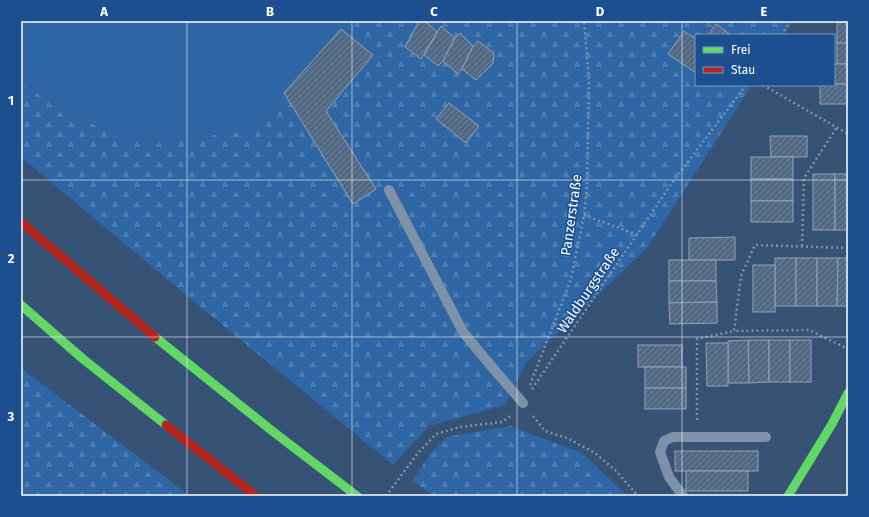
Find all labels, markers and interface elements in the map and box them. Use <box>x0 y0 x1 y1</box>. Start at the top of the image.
text: A <box>99 4 108 19</box>
text: B <box>266 4 274 19</box>
text: C <box>430 4 438 19</box>
text: D <box>596 4 605 19</box>
text: E <box>761 4 768 19</box>
legend <box>695 34 835 86</box>
text: Frei <box>731 43 751 57</box>
text: Stau <box>731 63 755 77</box>
text: 1 <box>8 93 14 108</box>
street label: Panzerstraße <box>557 173 586 257</box>
street label: Waldburgstraße <box>553 244 623 336</box>
text: 2 <box>8 251 15 266</box>
text: 3 <box>7 409 15 424</box>

